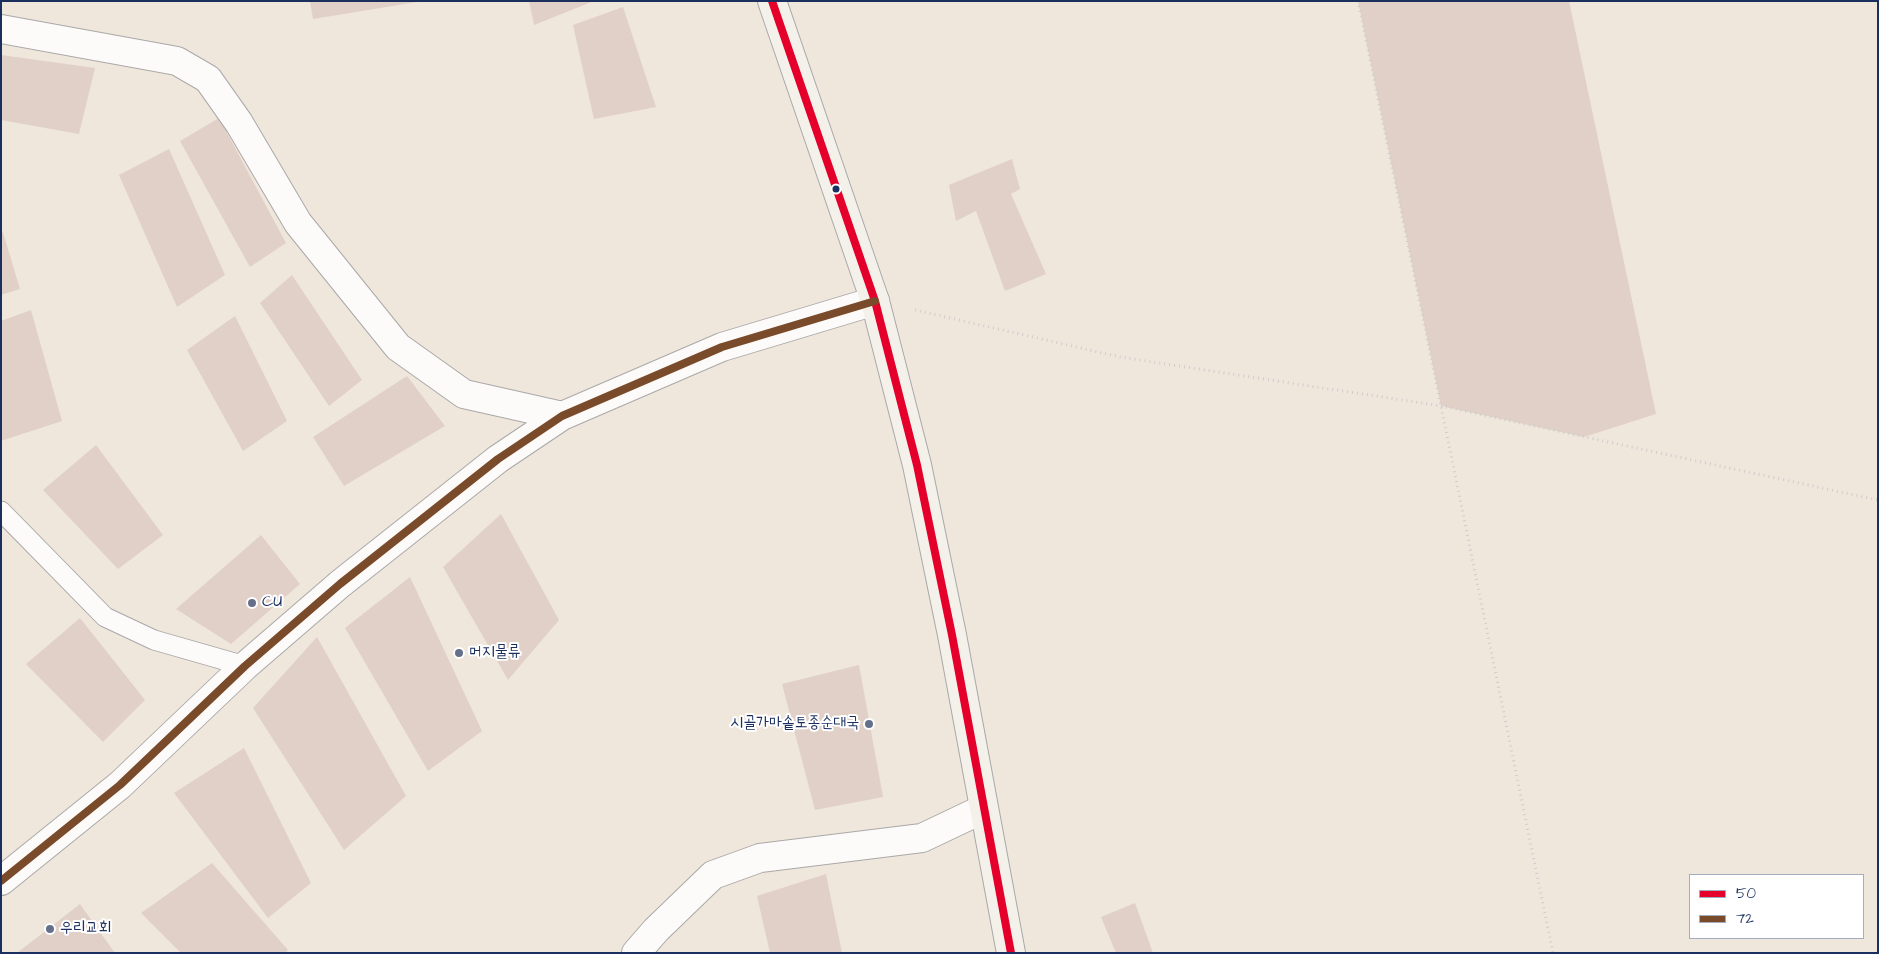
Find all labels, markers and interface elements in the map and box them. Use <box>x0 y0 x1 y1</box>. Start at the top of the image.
unlabelled marker <box>831 184 841 194</box>
place label: CU <box>262 593 282 613</box>
marker: CU <box>246 597 258 609</box>
place label: 머지물류 <box>469 643 520 663</box>
marker: 머지물류 <box>453 647 465 659</box>
place label: 시골가마솥토종순대국 <box>730 714 859 734</box>
marker: 시골가마솥토종순대국 <box>863 718 875 730</box>
legend <box>1689 874 1864 939</box>
text: 50 <box>1736 883 1756 904</box>
text: 72 <box>1736 908 1754 929</box>
place label: 우리교회 <box>60 919 112 939</box>
marker: 우리교회 <box>44 923 56 935</box>

